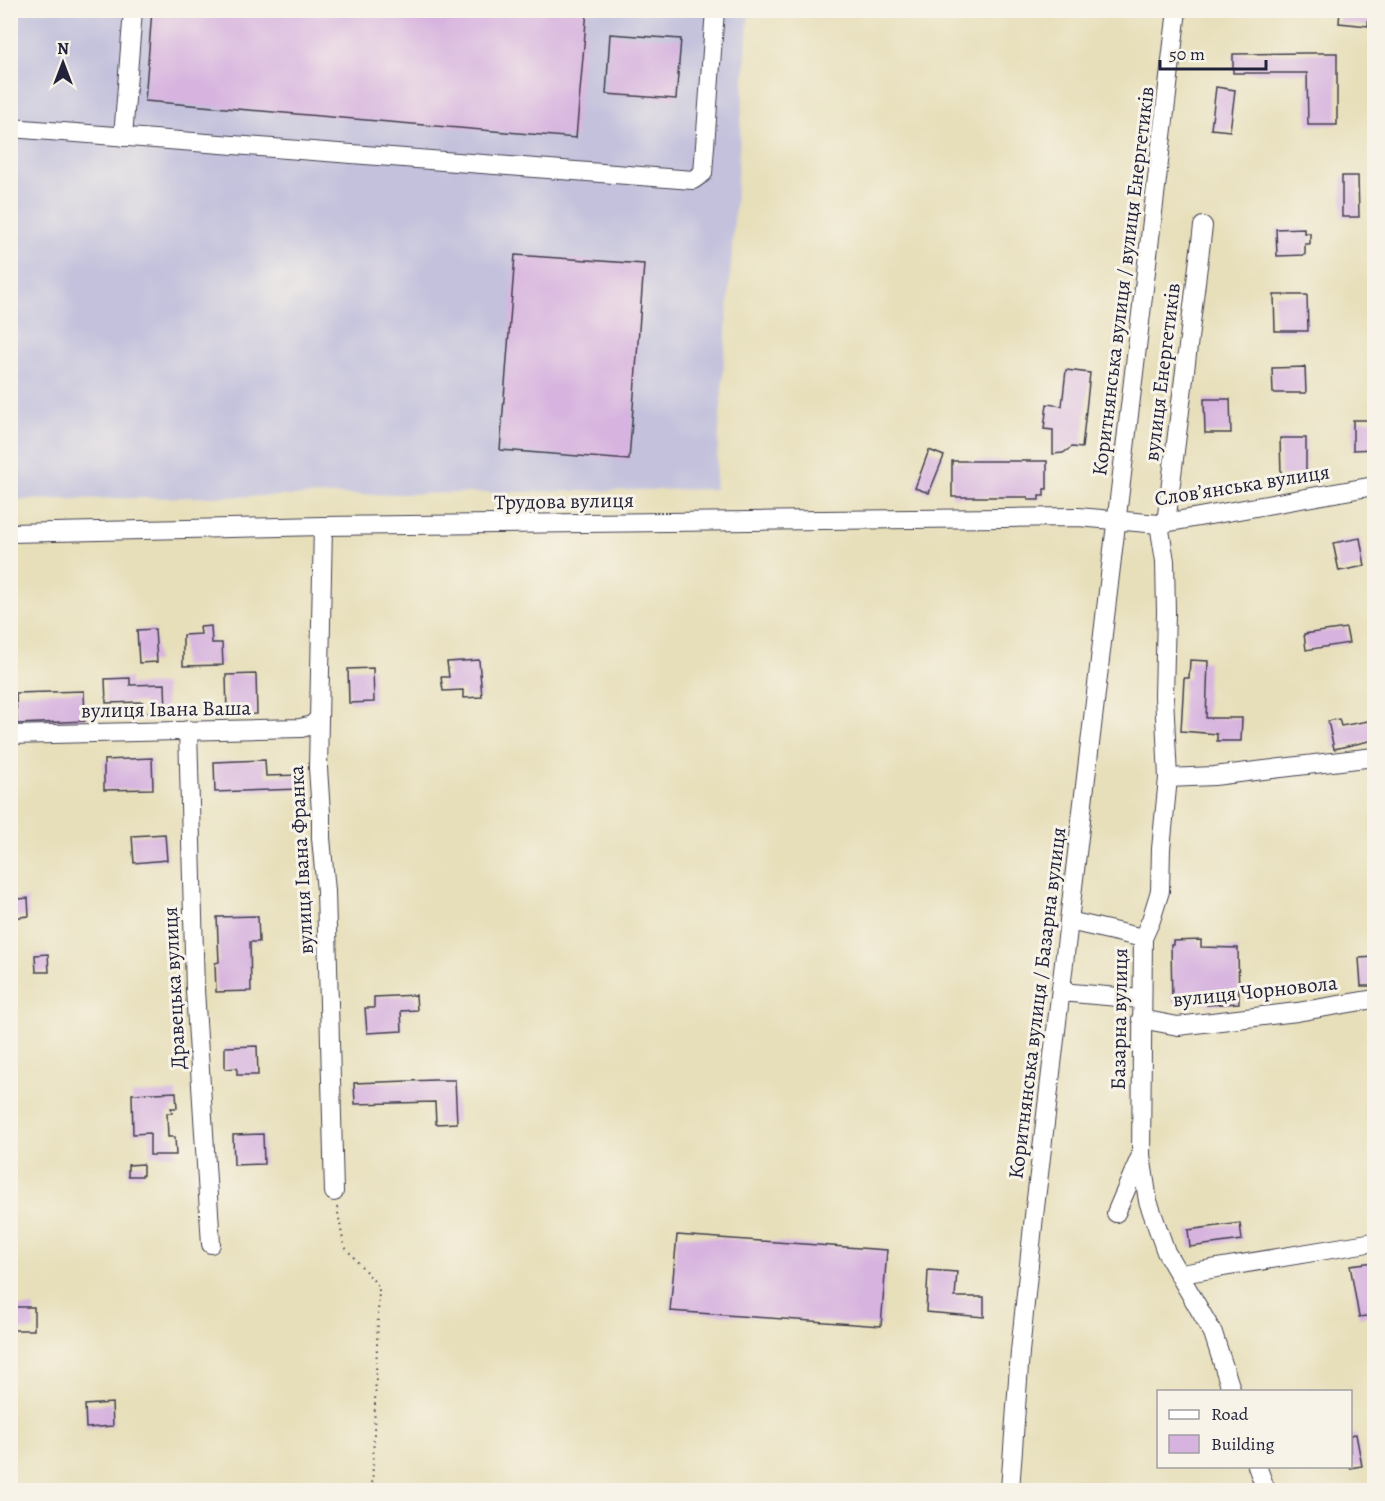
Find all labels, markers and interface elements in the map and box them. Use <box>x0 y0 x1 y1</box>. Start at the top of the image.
north arrow <box>33 33 93 93</box>
scale bar <box>1160 33 1266 71</box>
text: N <box>57 38 69 60</box>
text: 50 m <box>1169 42 1205 66</box>
street label: Коритнянська вулиця / вулиця Енергетиків <box>1085 85 1161 477</box>
street label: вулиця Енергетиків <box>1137 281 1187 463</box>
street label: Словʼянська вулиця <box>1152 457 1332 513</box>
street label: Трудова вулиця <box>494 486 634 516</box>
street label: вулиця Івана Ваша <box>81 694 252 724</box>
street label: вулиця Івана Франка <box>282 764 320 955</box>
street label: Коритнянська вулиця / Базарна вулиця <box>1001 825 1073 1181</box>
street label: Дравецька вулиця <box>156 906 192 1070</box>
street label: Базарна вулиця <box>1104 948 1134 1090</box>
street label: вулиця Чорновола <box>1171 968 1339 1014</box>
legend <box>1157 1390 1352 1468</box>
text: Road <box>1211 1402 1249 1426</box>
text: Building <box>1211 1432 1275 1456</box>

